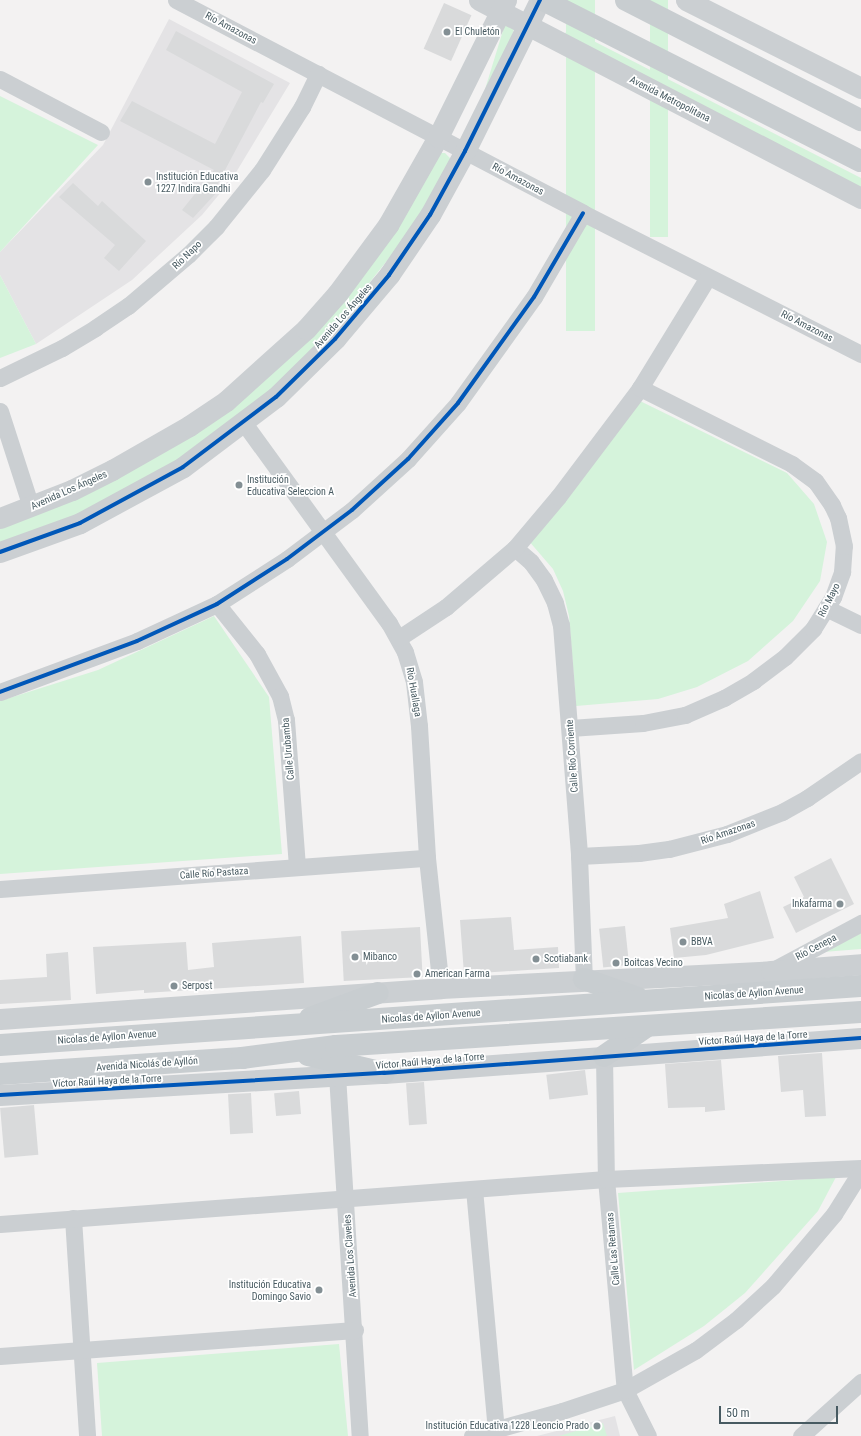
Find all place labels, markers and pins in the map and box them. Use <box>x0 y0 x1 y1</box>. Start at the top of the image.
place label: El Chuletón <box>455 26 500 38</box>
marker: El Chuletón <box>442 27 452 37</box>
place label: Institución Educativa 1227 Indira Gandhi <box>156 170 238 194</box>
marker: Institución Educativa 1227 Indira Gandhi <box>143 177 153 187</box>
place label: Institución Educativa Seleccion A <box>247 473 334 496</box>
marker: Institución Educativa Seleccion A <box>234 480 244 490</box>
place label: Inkafarma <box>792 898 832 910</box>
marker: Inkafarma <box>835 899 845 909</box>
place label: BBVA <box>691 936 713 948</box>
marker: BBVA <box>678 937 688 947</box>
place label: Mibanco <box>363 951 397 963</box>
marker: Mibanco <box>350 952 360 962</box>
place label: Scotiabank <box>544 953 588 965</box>
marker: Scotiabank <box>531 954 541 964</box>
place label: Boitcas Vecino <box>624 957 683 969</box>
marker: Boitcas Vecino <box>611 958 621 968</box>
place label: American Farma <box>425 968 490 980</box>
marker: American Farma <box>412 969 422 979</box>
place label: Serpost <box>182 980 212 992</box>
marker: Serpost <box>169 981 179 991</box>
place label: Institución Educativa Domingo Savio <box>229 1278 311 1302</box>
marker: Institución Educativa Domingo Savio <box>314 1285 324 1295</box>
place label: Institución Educativa 1228 Leoncio Prado <box>426 1420 589 1432</box>
marker: Institución Educativa 1228 Leoncio Prado <box>592 1421 602 1431</box>

